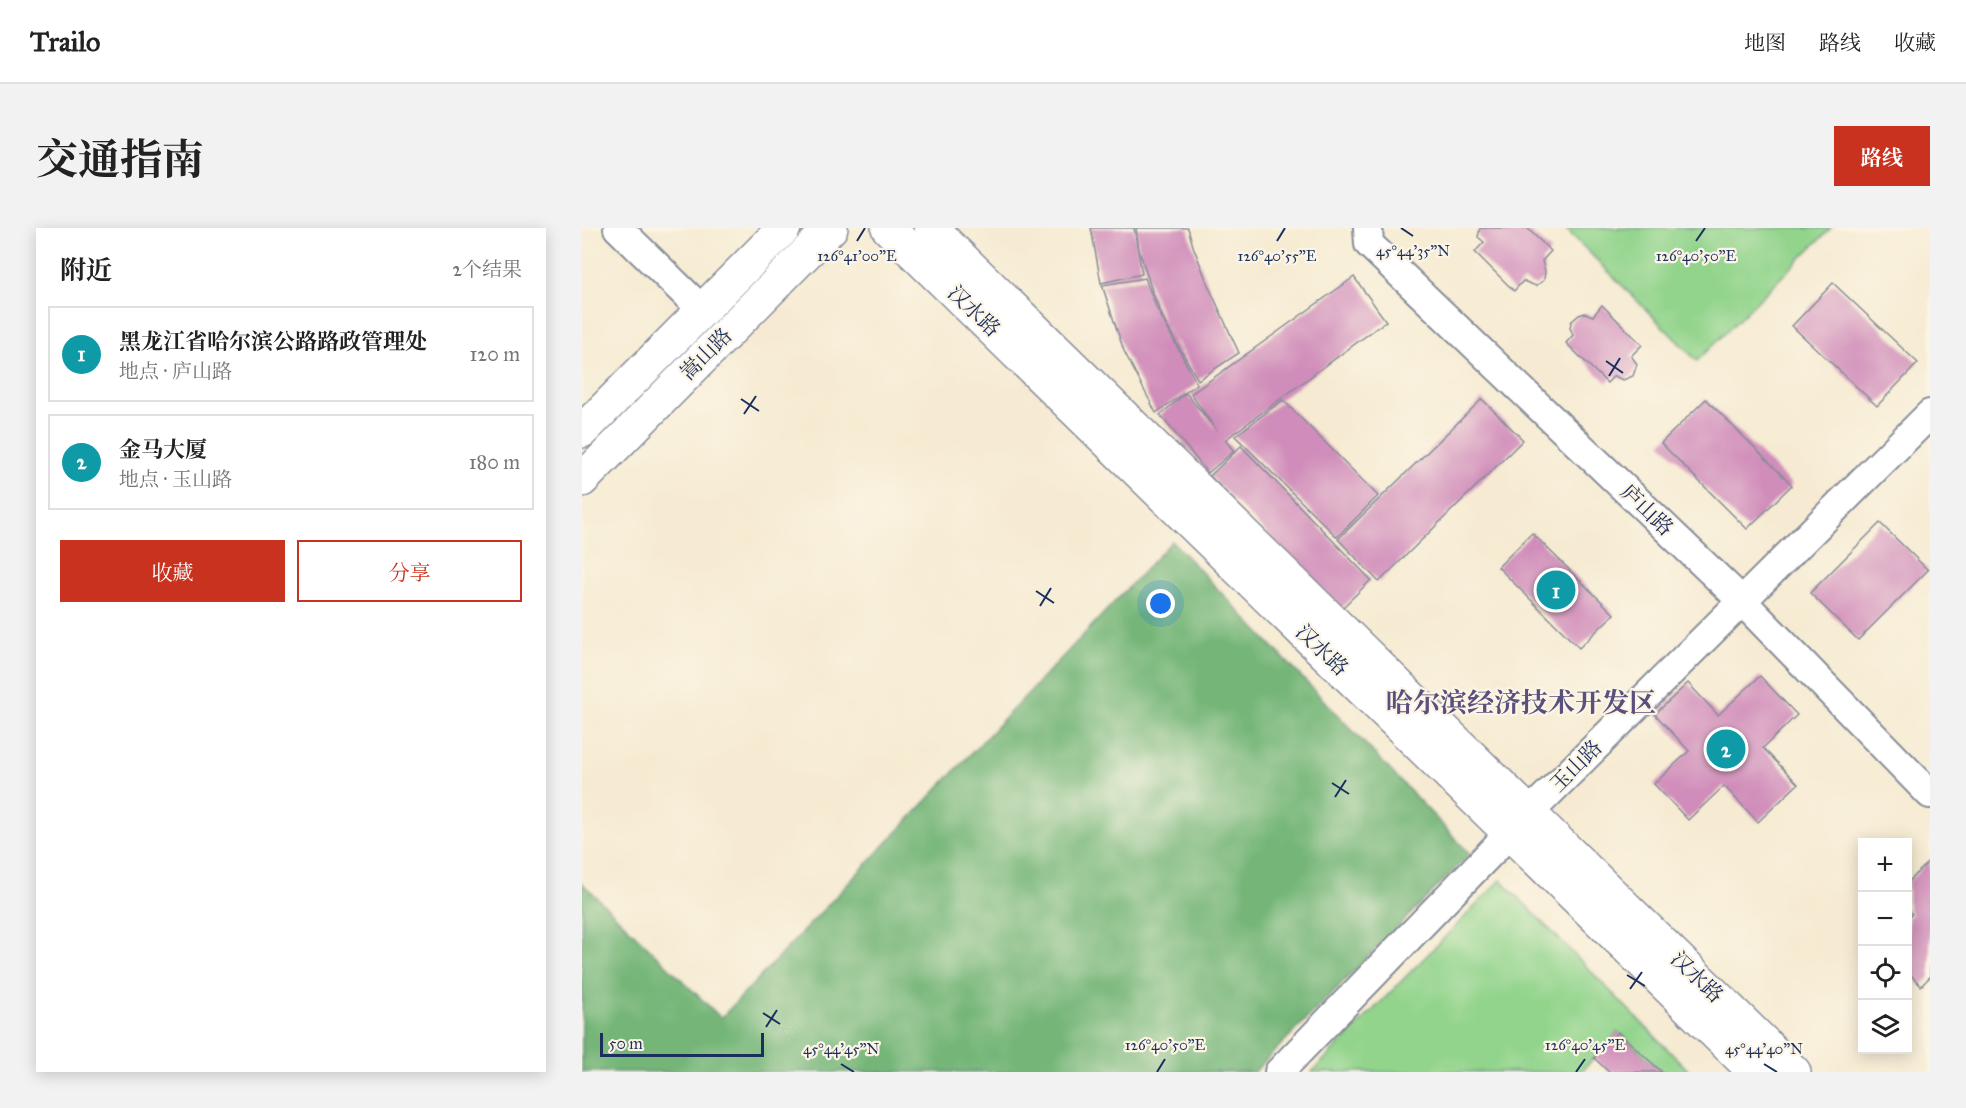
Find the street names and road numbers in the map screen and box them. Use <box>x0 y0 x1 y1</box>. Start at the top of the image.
street label: 汉水路 <box>942 280 1006 342</box>
street label: 嵩山路 <box>675 323 737 385</box>
street label: 庐山路 <box>1615 479 1679 541</box>
street label: 汉水路 <box>1290 619 1354 681</box>
street label: 玉山路 <box>1545 735 1607 797</box>
street label: 汉水路 <box>1665 946 1729 1008</box>

